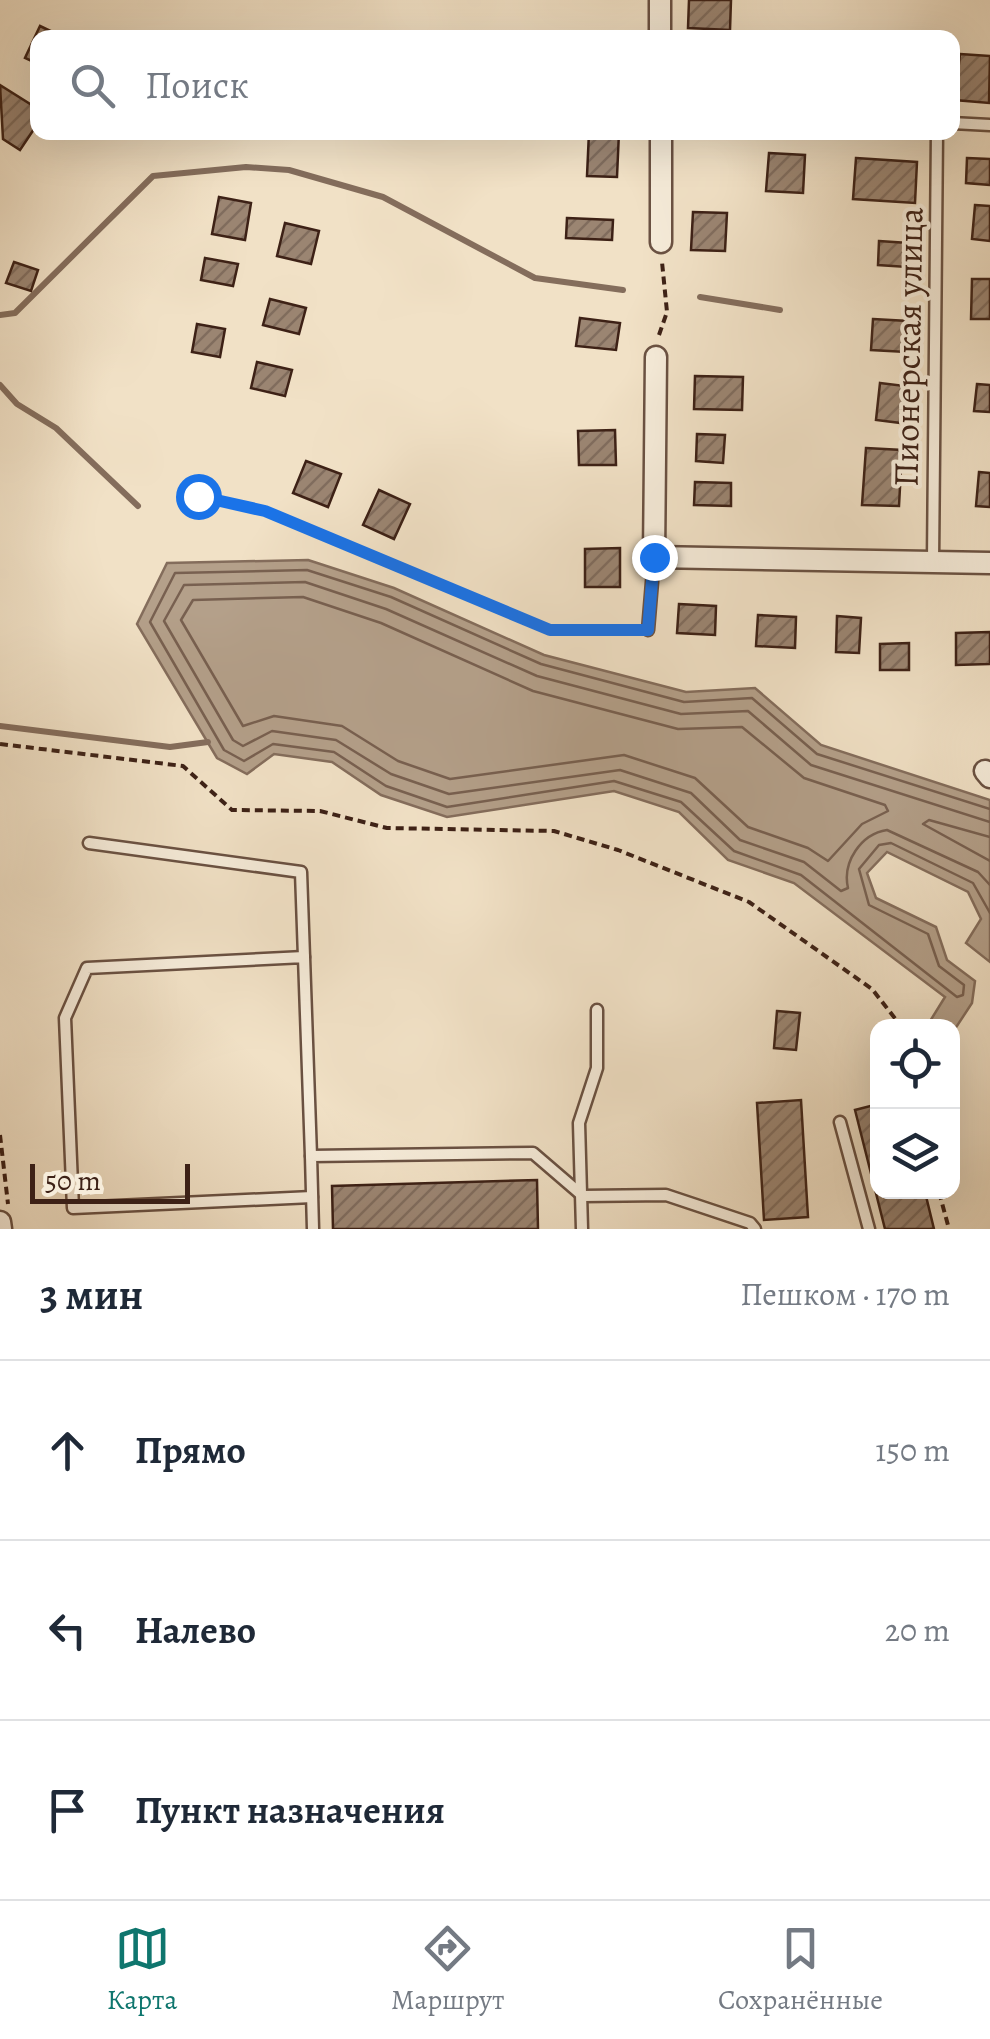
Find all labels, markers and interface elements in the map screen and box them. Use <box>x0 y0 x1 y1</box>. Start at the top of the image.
search box <box>30 30 960 140</box>
icon: search <box>65 58 120 113</box>
text: Поиск <box>145 59 249 111</box>
street label: Пионерская улица <box>882 207 934 487</box>
route start <box>176 474 222 520</box>
route end <box>632 535 678 581</box>
map controls <box>870 1019 960 1199</box>
button: locate <box>870 1019 960 1109</box>
button: layers <box>870 1109 960 1199</box>
scale bar <box>30 1159 190 1204</box>
text: 50 m <box>45 1162 101 1200</box>
text: 3 мин <box>40 1266 143 1323</box>
text: Пешком · 170 m <box>740 1272 950 1316</box>
icon: ahead <box>40 1423 95 1478</box>
text: Прямо <box>135 1424 246 1476</box>
text: 150 m <box>875 1428 950 1472</box>
icon: left <box>40 1603 95 1658</box>
text: Налево <box>135 1604 256 1656</box>
text: 20 m <box>885 1608 950 1652</box>
icon: arrive <box>40 1783 95 1838</box>
text: Пункт назначения <box>135 1784 445 1836</box>
tab: Карта <box>107 1921 177 2019</box>
tab: Маршрут <box>391 1921 504 2019</box>
tab: Сохранённые <box>718 1921 883 2019</box>

